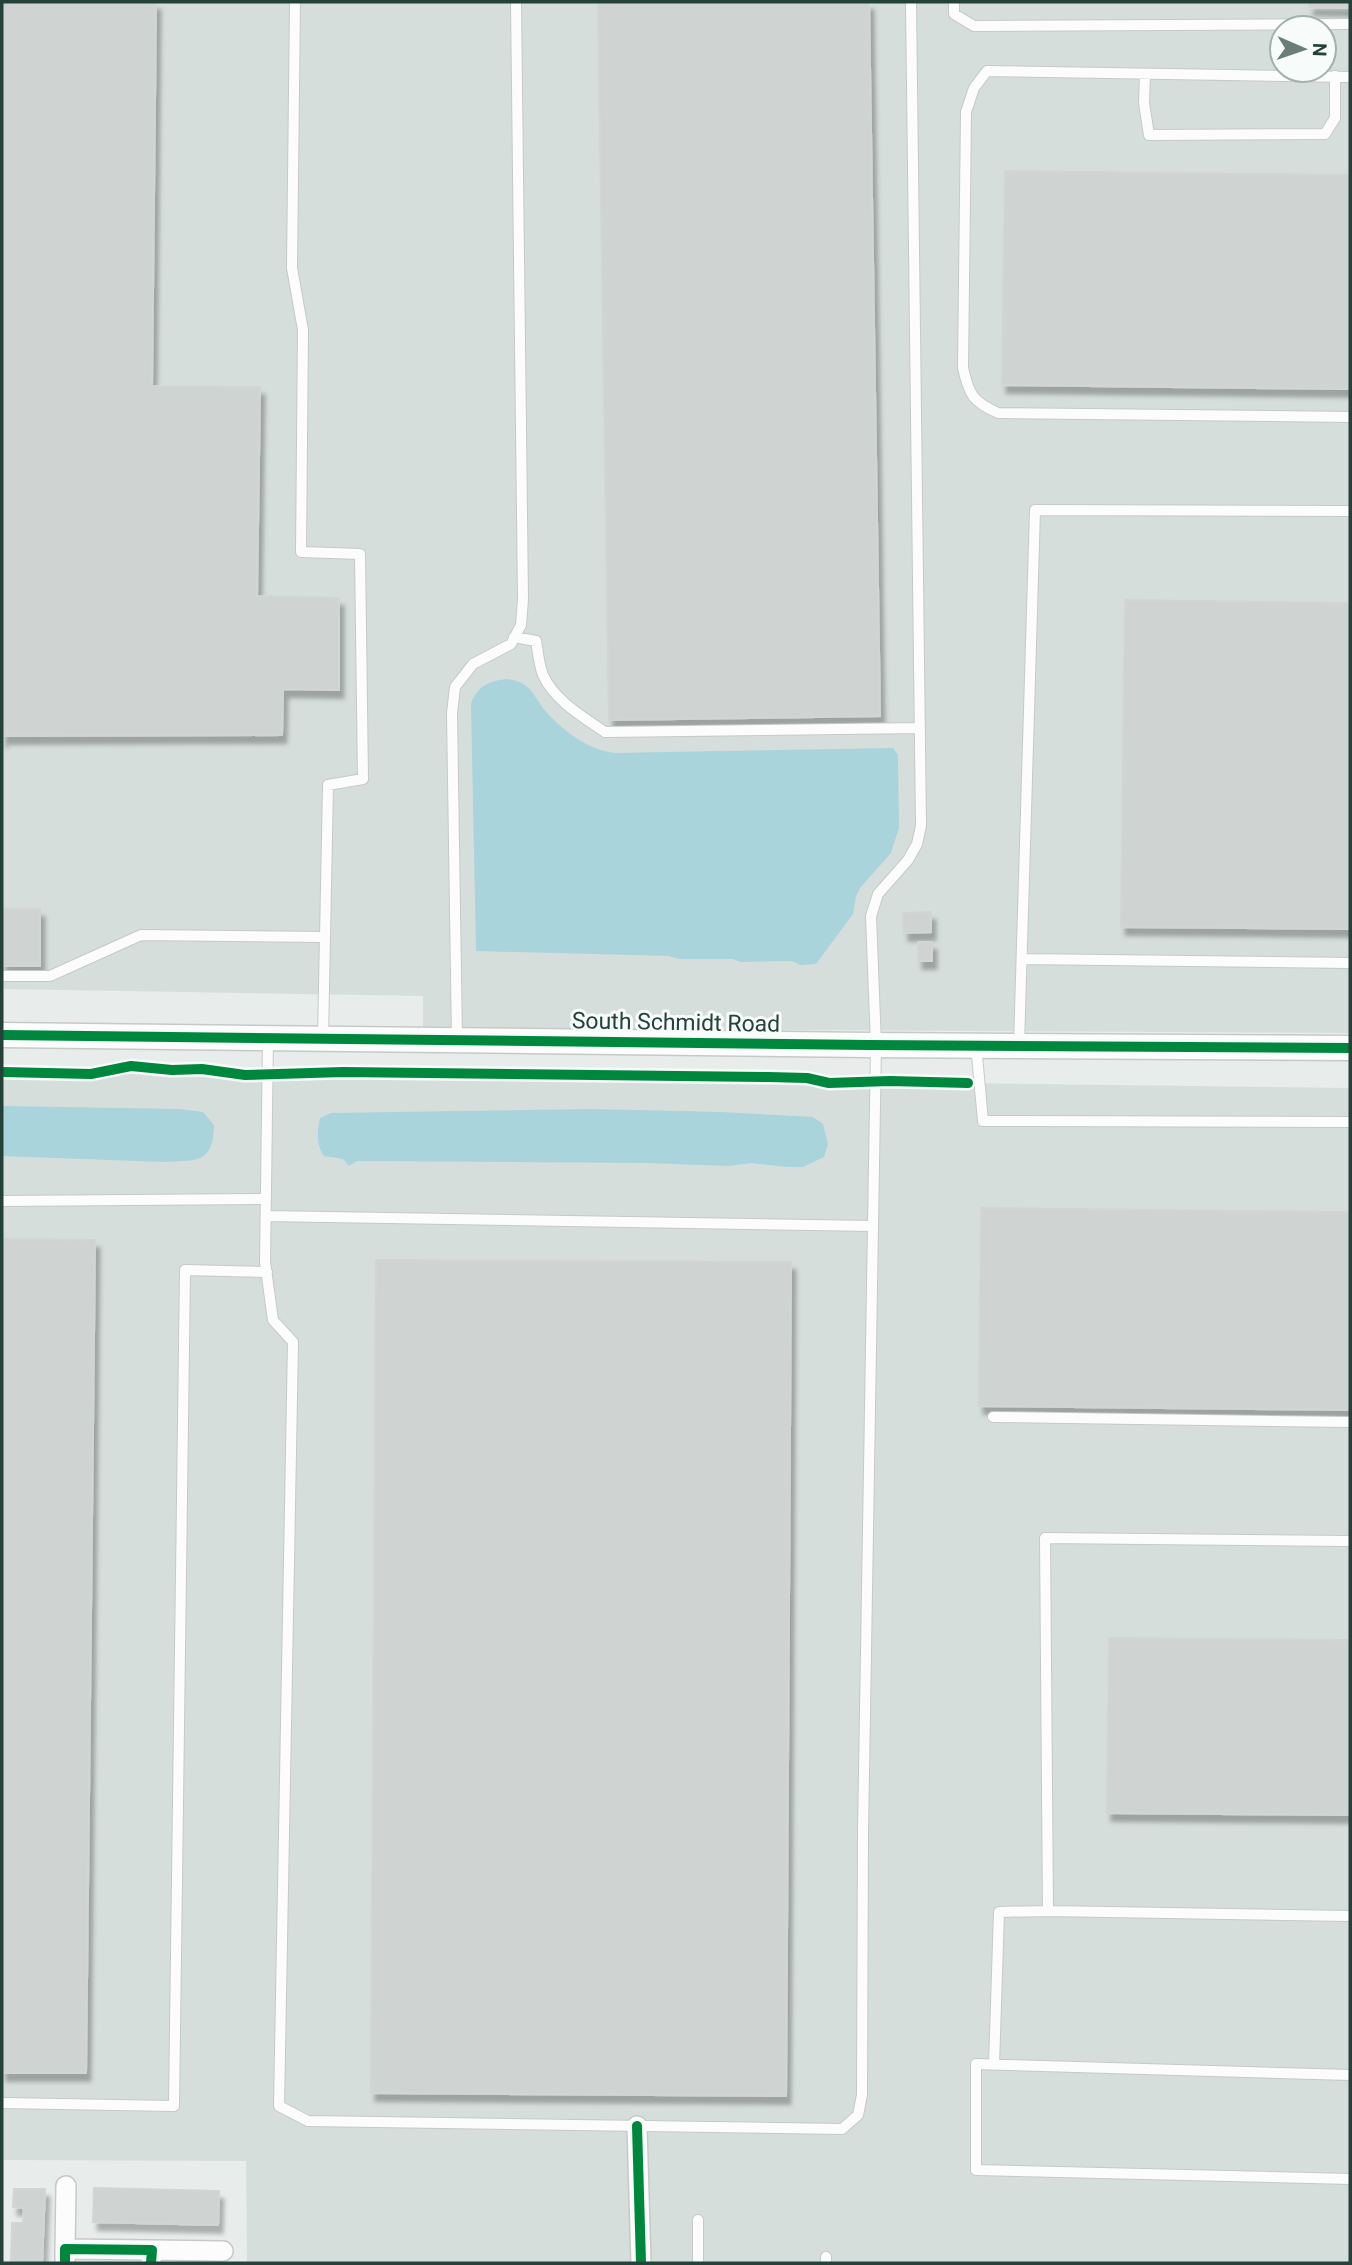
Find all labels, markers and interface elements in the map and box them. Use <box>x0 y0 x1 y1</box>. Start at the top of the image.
north arrow <box>1268 14 1338 84</box>
text: N <box>1308 42 1331 57</box>
street label: South Schmidt Road <box>572 1007 780 1038</box>

